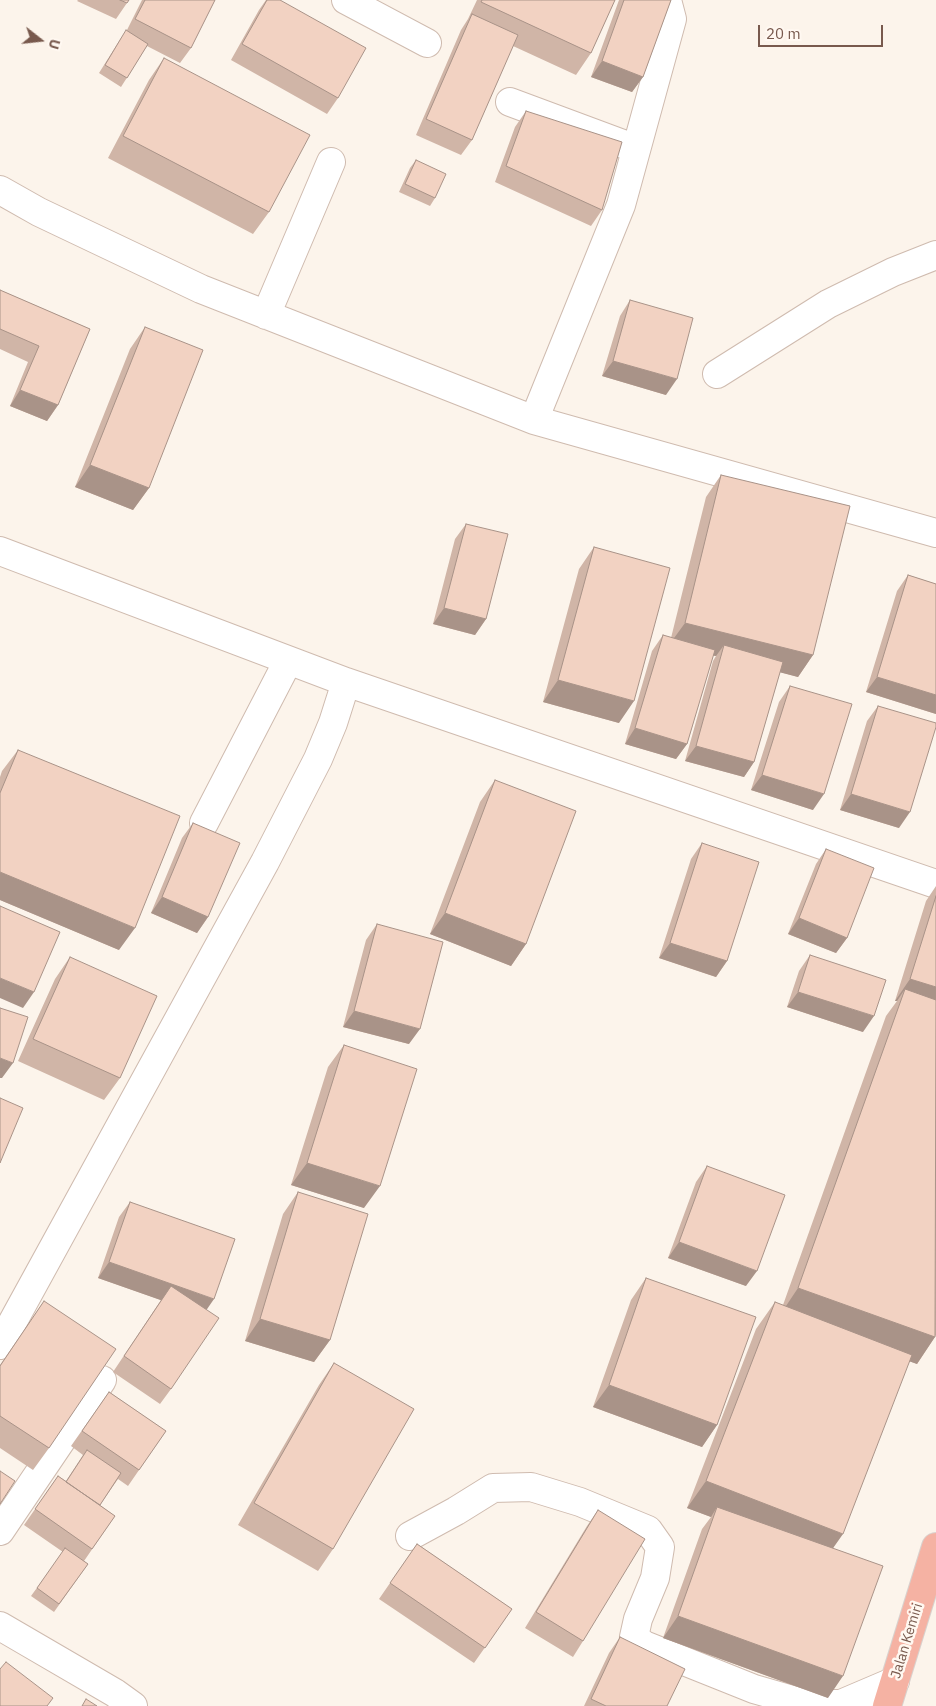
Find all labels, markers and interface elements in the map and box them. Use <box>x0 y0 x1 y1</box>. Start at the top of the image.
north arrow <box>15 15 65 65</box>
scale bar <box>761 15 886 47</box>
text: 20 m <box>766 24 801 43</box>
text: U <box>44 37 64 51</box>
street label: Jalan Kemiri <box>888 1601 926 1681</box>

